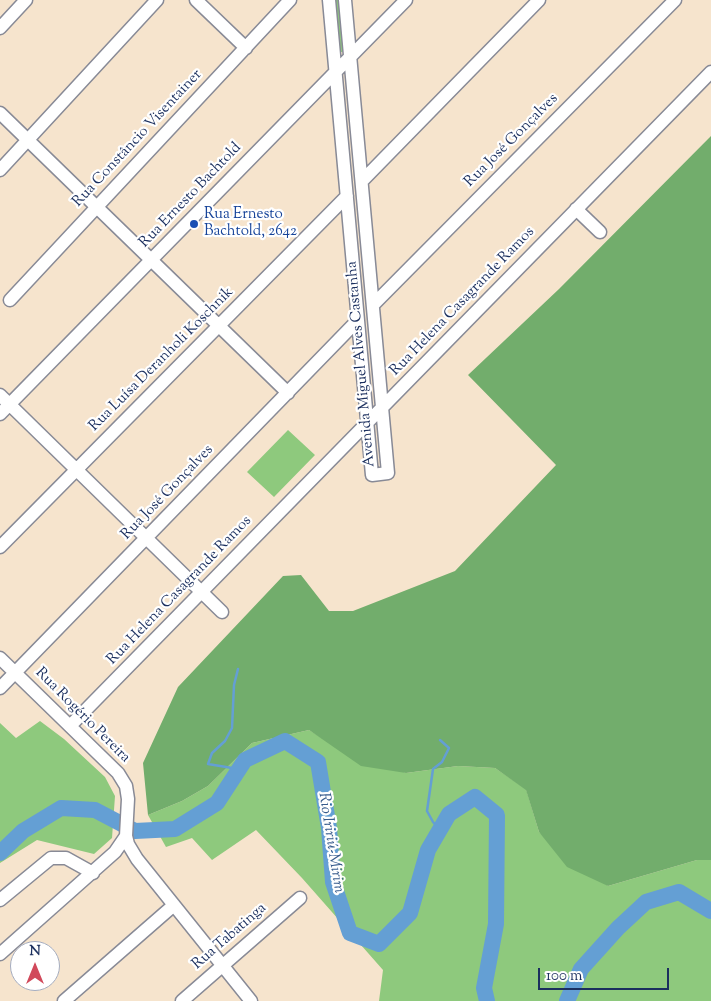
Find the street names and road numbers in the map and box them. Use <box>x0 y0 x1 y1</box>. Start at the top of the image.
street label: Rua Constâncio Visentainer <box>70 66 206 212</box>
street label: Rua José Gonçalves <box>461 90 563 192</box>
street label: Rua Ernesto Bachtold <box>136 140 246 252</box>
street label: Rua Helena Casagrande Ramos <box>387 224 539 380</box>
street label: Avenida Miguel Alves Castanha <box>344 260 380 468</box>
street label: Rua Luísa Deranholi Koschnik <box>86 284 238 436</box>
street label: Rua José Gonçalves <box>118 442 218 544</box>
street label: Rua Helena Casagrande Ramos <box>104 513 256 669</box>
street label: Rua Rogério Pereira <box>31 665 133 767</box>
street label: Rua Tabatinga <box>189 900 271 974</box>

